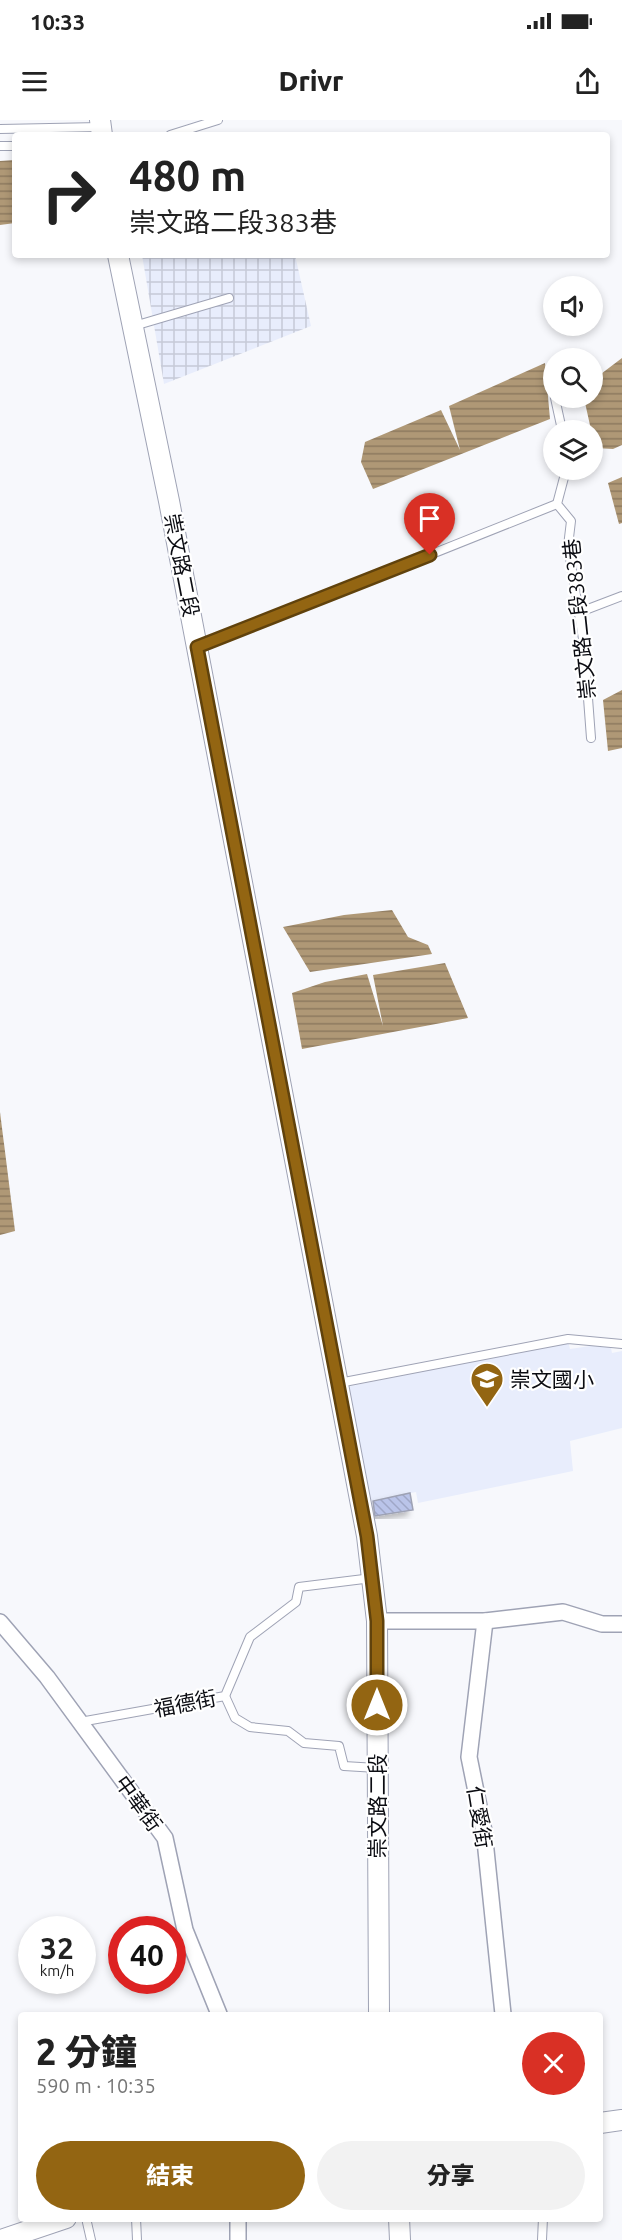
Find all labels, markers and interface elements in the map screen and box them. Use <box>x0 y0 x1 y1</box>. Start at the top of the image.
text: 10:33 <box>30 9 85 34</box>
icon: menu <box>18 65 51 98</box>
icon: share <box>571 65 604 98</box>
text: Drivr <box>279 66 343 96</box>
text: 480 m <box>129 152 246 199</box>
icon: right <box>30 156 108 234</box>
text: 崇文路二段383巷 <box>129 207 337 237</box>
map controls <box>543 276 603 480</box>
button: sound <box>543 276 603 336</box>
button: search <box>543 348 603 408</box>
button: layers <box>543 420 603 480</box>
pin <box>404 493 455 555</box>
icon: arrive <box>413 502 446 535</box>
street label: 崇文路二段 <box>160 511 204 619</box>
street label: 崇文路二段383巷 <box>559 537 599 701</box>
school or university icon: 崇文國小 <box>469 1361 505 1408</box>
place label: 崇文國小 <box>510 1367 594 1391</box>
position arrow <box>345 1673 409 1737</box>
street label: 福德街 <box>152 1685 218 1721</box>
street label: 崇文路二段 <box>365 1754 389 1859</box>
street label: 中華街 <box>111 1770 167 1836</box>
street label: 仁愛街 <box>463 1784 497 1850</box>
speed limit sign: 40 <box>108 1916 186 1994</box>
text: 32 <box>40 1931 74 1965</box>
text: km/h <box>40 1962 74 1979</box>
text: 2 分鐘 <box>36 2031 137 2072</box>
button: close <box>522 2032 585 2095</box>
text: 590 m · 10:35 <box>36 2074 156 2097</box>
button: 結束 <box>36 2141 305 2210</box>
button: 分享 <box>317 2141 585 2210</box>

